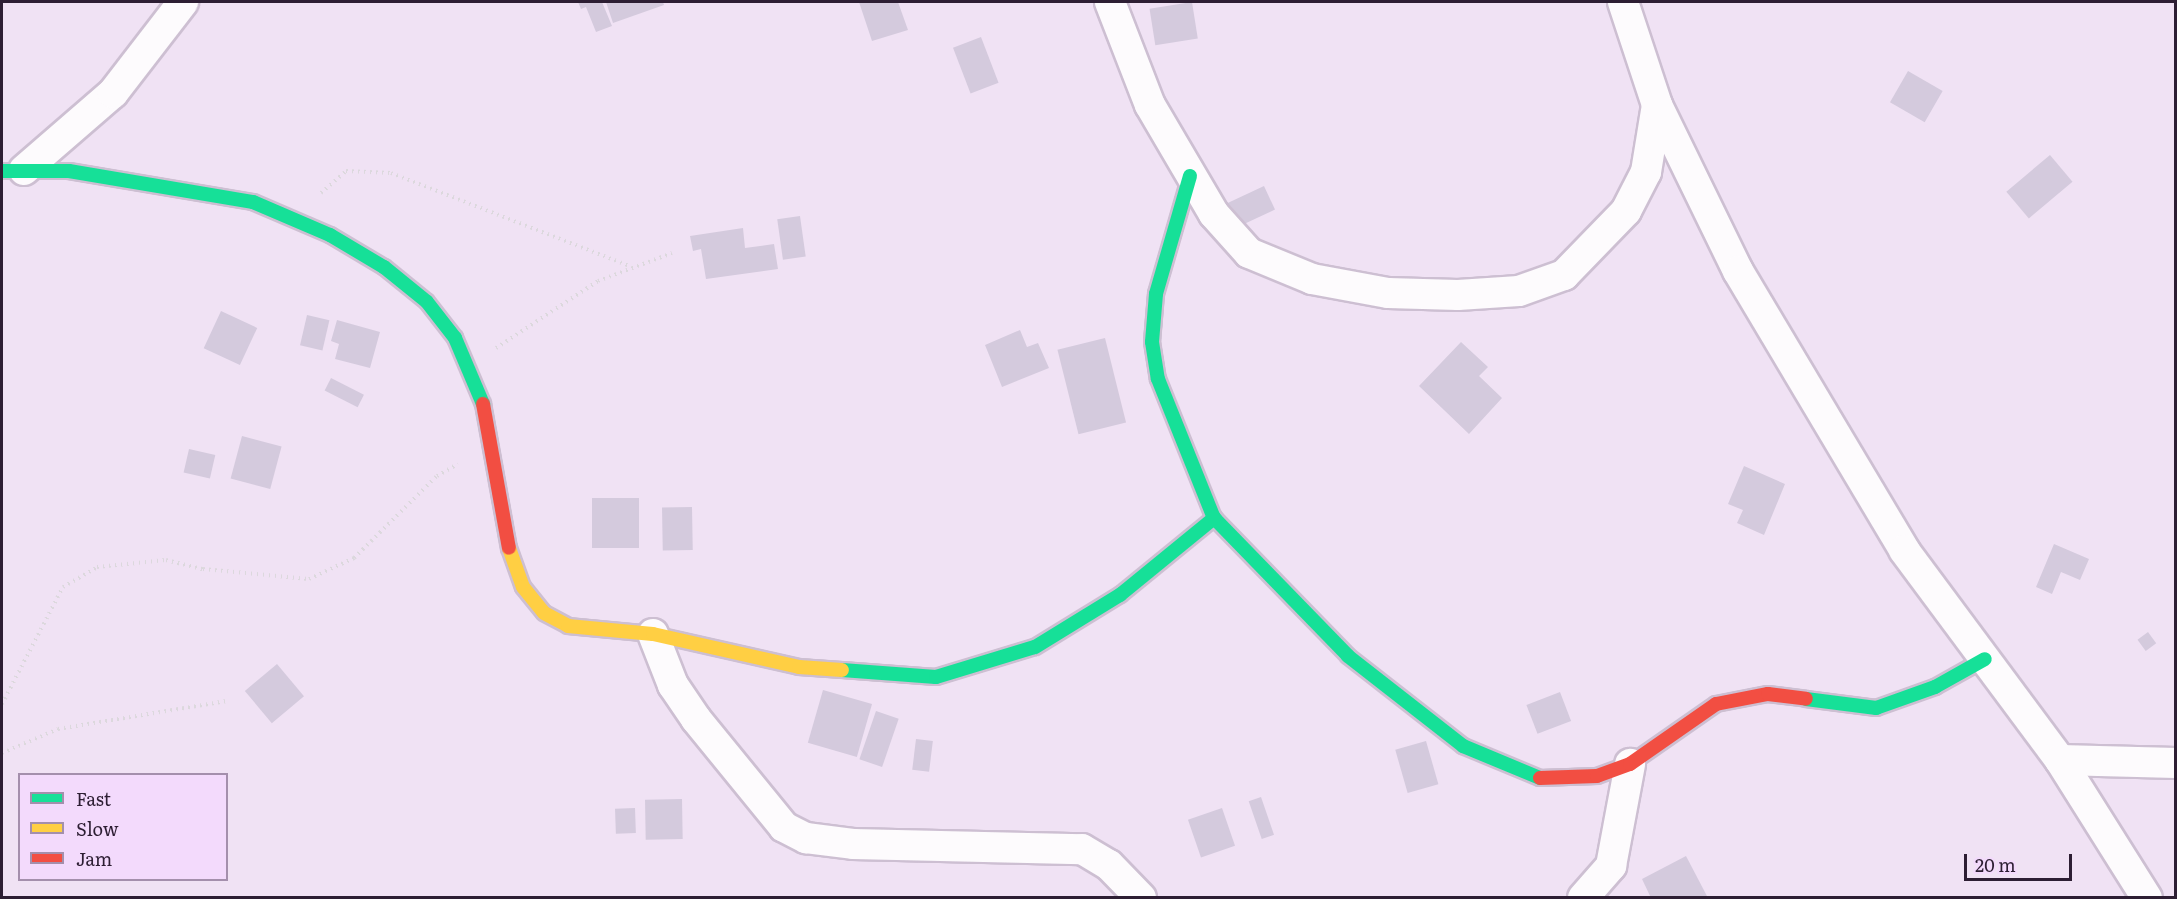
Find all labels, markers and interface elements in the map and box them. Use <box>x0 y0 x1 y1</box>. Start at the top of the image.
legend <box>18 773 228 881</box>
text: Fast <box>76 785 111 812</box>
text: Slow <box>76 815 118 842</box>
scale bar <box>1967 842 2075 880</box>
text: Jam <box>76 845 112 872</box>
text: 20 m <box>1975 851 2016 878</box>

